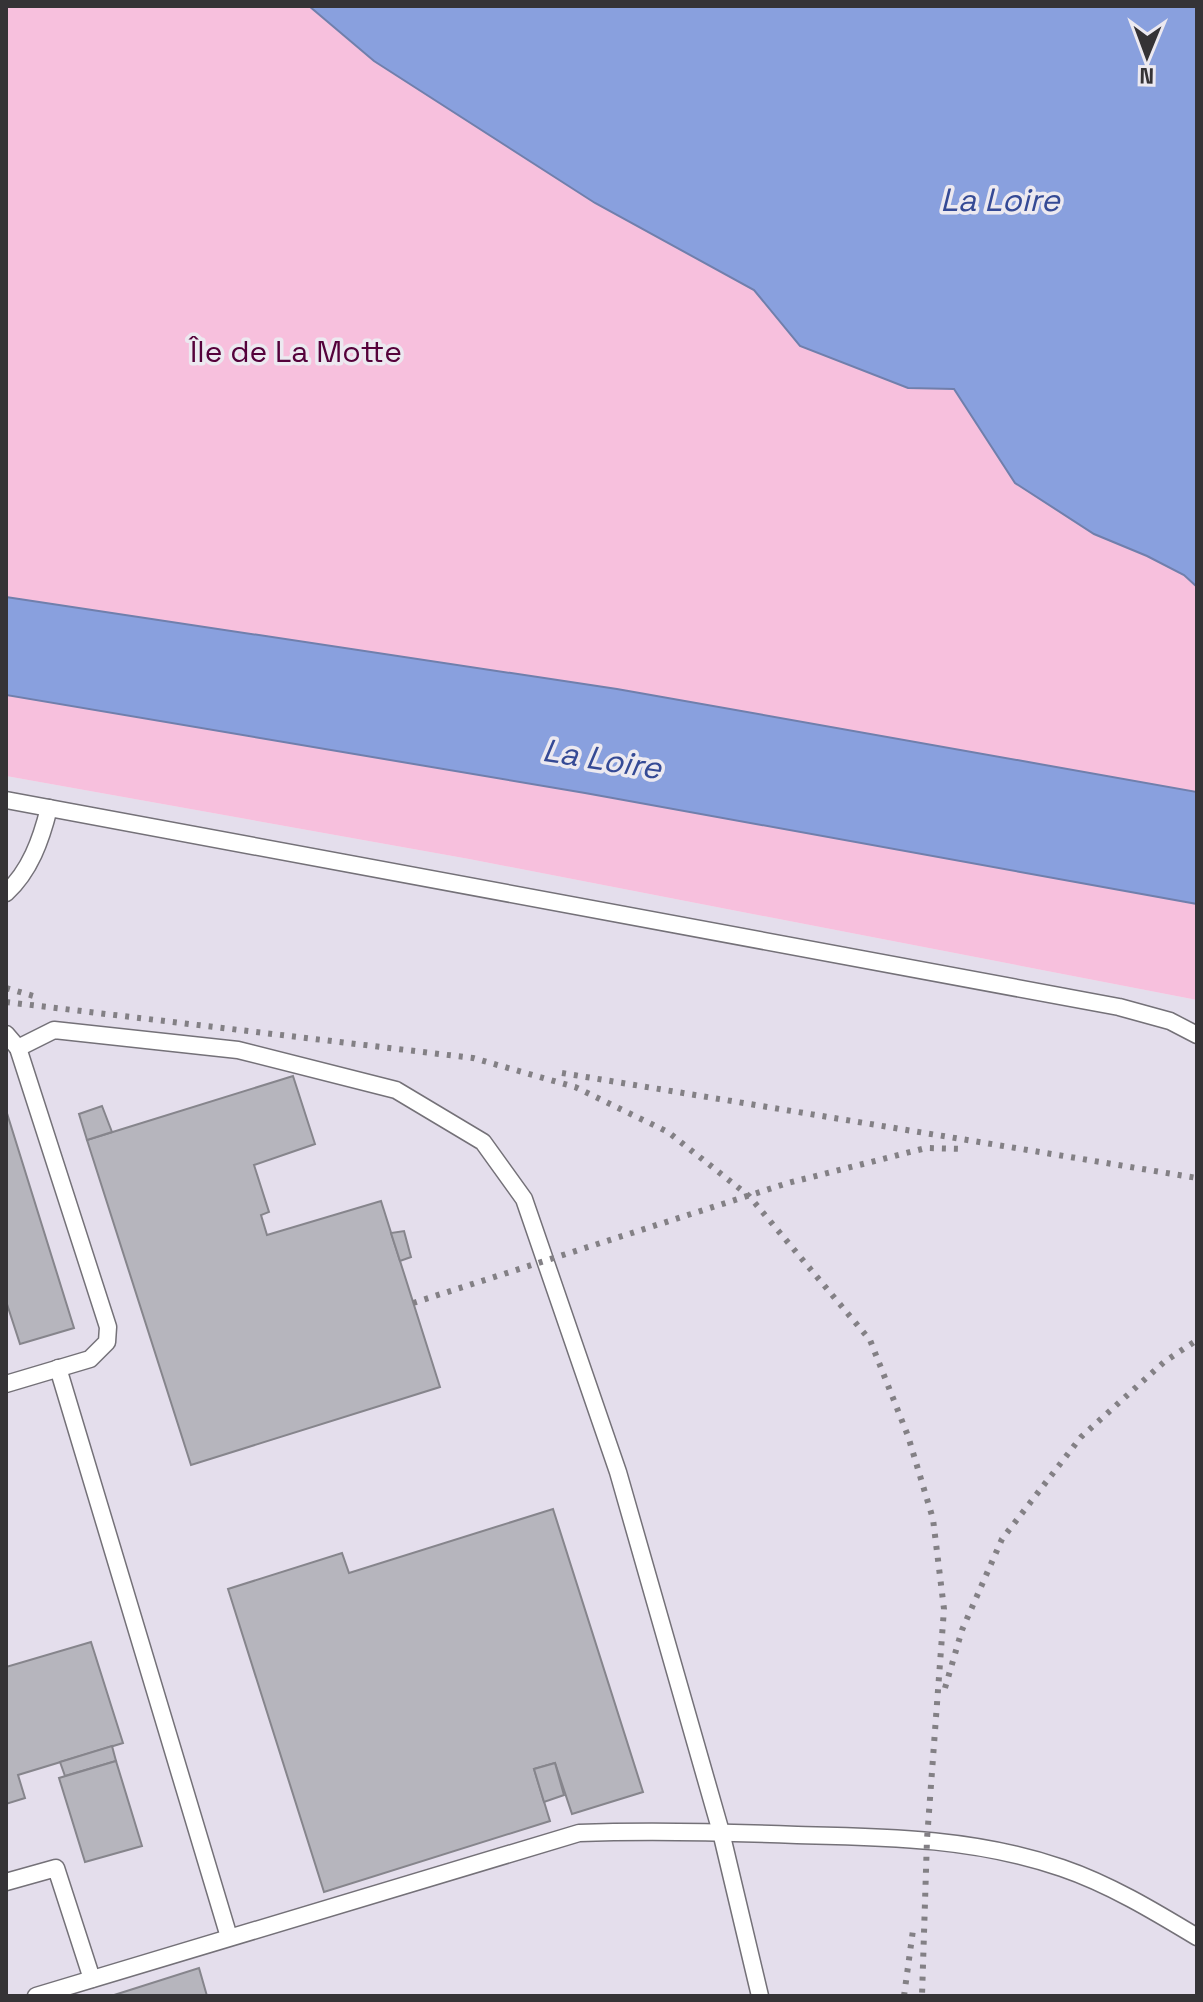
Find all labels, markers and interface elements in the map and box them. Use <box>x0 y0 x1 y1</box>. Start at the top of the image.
north arrow <box>1107 16 1187 96</box>
text: N <box>1139 62 1154 90</box>
water label: La Loire <box>940 180 1061 220</box>
park label: Île de La Motte <box>188 332 402 371</box>
water label: La Loire <box>540 730 665 788</box>

